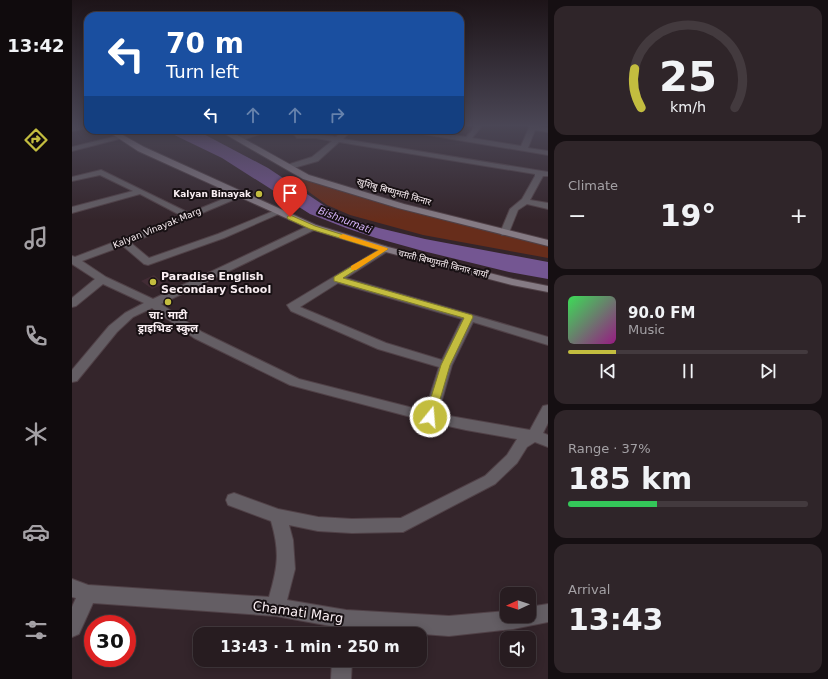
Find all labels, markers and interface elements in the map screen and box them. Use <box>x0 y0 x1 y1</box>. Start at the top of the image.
text: 70 m <box>166 27 244 60</box>
icon: left <box>100 28 152 80</box>
text: 13:42 <box>7 35 65 56</box>
text: 25 <box>659 52 717 101</box>
text: Turn left <box>166 61 239 82</box>
text: km/h <box>670 99 706 115</box>
icon: left <box>200 104 222 126</box>
icon: ahead <box>242 104 264 126</box>
icon: ahead <box>284 104 306 126</box>
icon: right <box>326 104 348 126</box>
icon: directions <box>22 126 50 154</box>
pin <box>273 176 307 217</box>
street label: खुशिबु बिष्णुमती किनार <box>356 176 433 208</box>
text: Climate <box>568 178 618 193</box>
icon: arrive <box>279 182 301 204</box>
place label: Kalyan Binayak <box>173 189 252 199</box>
marker: Kalyan Binayak <box>254 189 264 199</box>
text: 19° <box>660 198 716 233</box>
text: − <box>568 203 586 228</box>
text: + <box>790 203 808 228</box>
water label: Bishnumati <box>317 205 374 235</box>
street label: Kalyan Vinayak Marg <box>111 206 203 250</box>
icon: music <box>22 224 50 252</box>
street label: चमती बिष्णुमती किनार बायाँ <box>397 247 490 281</box>
place label: Paradise English Secondary School <box>161 270 271 296</box>
marker: Paradise English Secondary School <box>148 277 158 287</box>
marker: चा: माटी ड्राइभिङ स्कुल <box>163 297 173 307</box>
text: 90.0 FM <box>628 304 695 322</box>
place label: चा: माटी ड्राइभिङ स्कुल <box>137 309 199 336</box>
icon: phone <box>22 322 50 350</box>
text: Music <box>628 322 665 337</box>
icon: previous <box>597 360 619 382</box>
icon: pause <box>677 360 699 382</box>
icon: next <box>757 360 779 382</box>
position arrow <box>409 396 451 438</box>
icon: climate <box>22 420 50 448</box>
text: Range · 37% <box>568 441 651 456</box>
text: 185 km <box>568 461 692 496</box>
icon: car <box>22 518 50 546</box>
text: Arrival <box>568 582 610 597</box>
north arrow <box>500 587 536 623</box>
map controls <box>500 587 536 667</box>
street label: Chamati Marg <box>252 598 344 626</box>
text: 13:43 <box>568 602 664 637</box>
speed limit sign: 30 <box>84 615 136 667</box>
icon: filters <box>22 616 50 644</box>
button: sound <box>500 631 536 667</box>
text: 13:43 · 1 min · 250 m <box>220 638 400 656</box>

